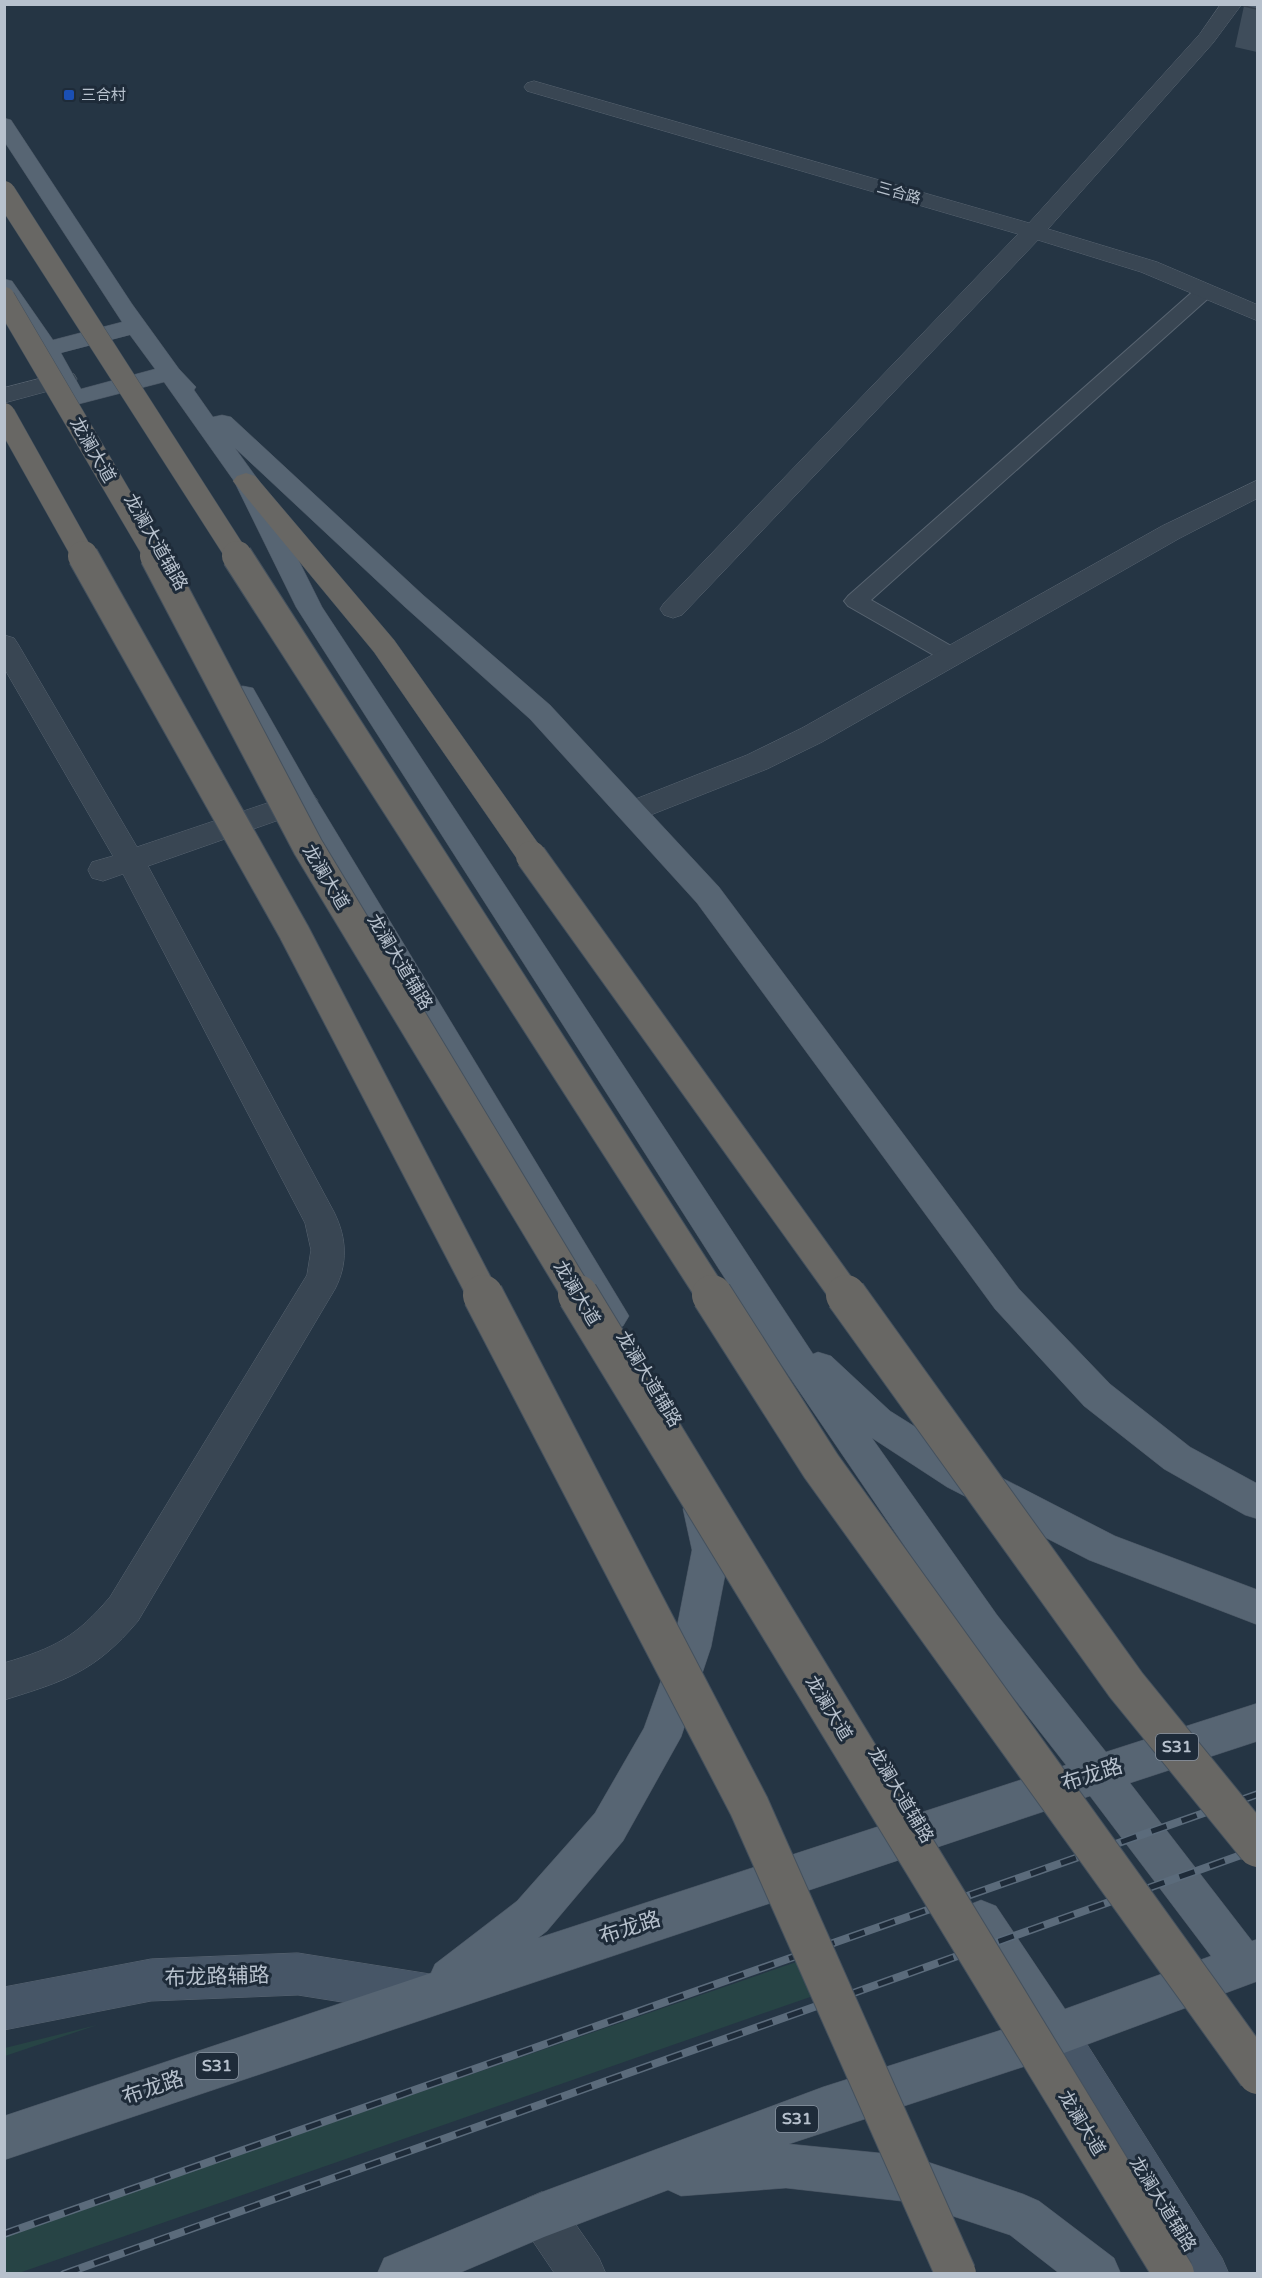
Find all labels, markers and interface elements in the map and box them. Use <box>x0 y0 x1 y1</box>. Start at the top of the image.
place label: 三合村 <box>81 86 126 104</box>
marker: 三合村 <box>62 88 76 102</box>
street label: 三合路 <box>875 178 923 208</box>
street label: 龙澜大道 <box>65 413 121 487</box>
street label: 龙澜大道辅路 <box>119 490 193 594</box>
street label: 龙澜大道 <box>298 840 354 914</box>
street label: 龙澜大道辅路 <box>363 910 437 1014</box>
street label: 龙澜大道 <box>549 1256 605 1330</box>
street label: 龙澜大道辅路 <box>612 1327 686 1431</box>
street label: 龙澜大道 <box>801 1671 857 1745</box>
road number: S31 <box>1156 1734 1198 1760</box>
street label: 龙澜大道辅路 <box>864 1743 938 1847</box>
street label: 布龙路 <box>1058 1753 1126 1797</box>
street label: 布龙路 <box>596 1906 664 1950</box>
street label: 布龙路辅路 <box>164 1963 270 1991</box>
road number: S31 <box>196 2053 238 2079</box>
street label: 布龙路 <box>119 2066 187 2110</box>
street label: 龙澜大道 <box>1054 2086 1110 2160</box>
road number: S31 <box>776 2106 818 2132</box>
street label: 龙澜大道辅路 <box>1125 2152 1201 2256</box>

